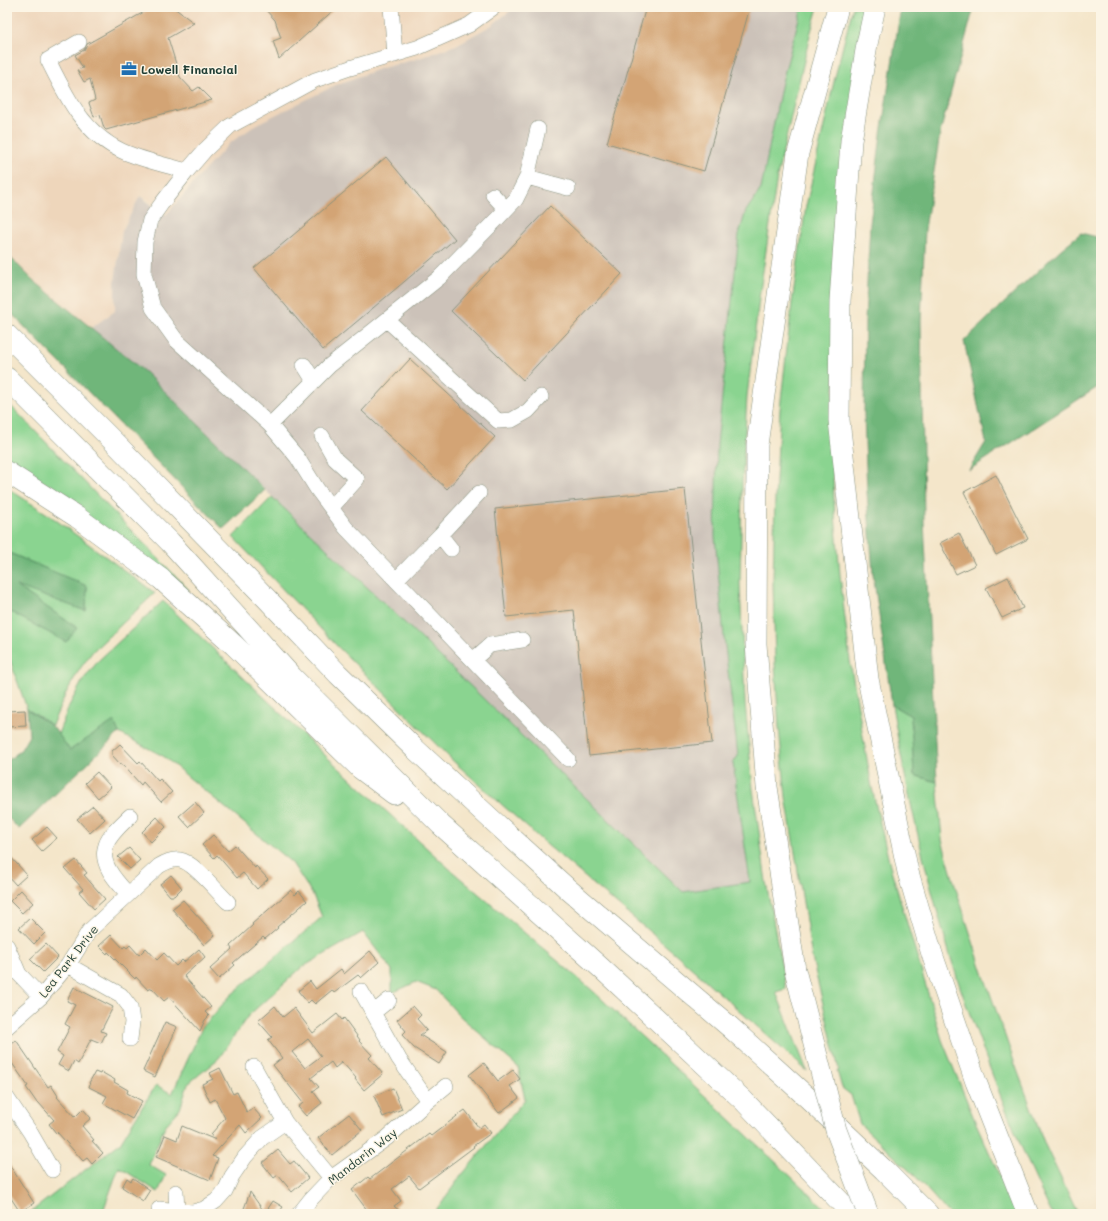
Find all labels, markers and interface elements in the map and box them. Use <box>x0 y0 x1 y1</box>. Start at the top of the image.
office icon: Lowell Financial <box>120 60 138 78</box>
place label: Lowell Financial <box>141 61 237 77</box>
street label: Lea Park Drive <box>35 921 101 1001</box>
street label: Mandarin Way <box>324 1124 400 1188</box>

